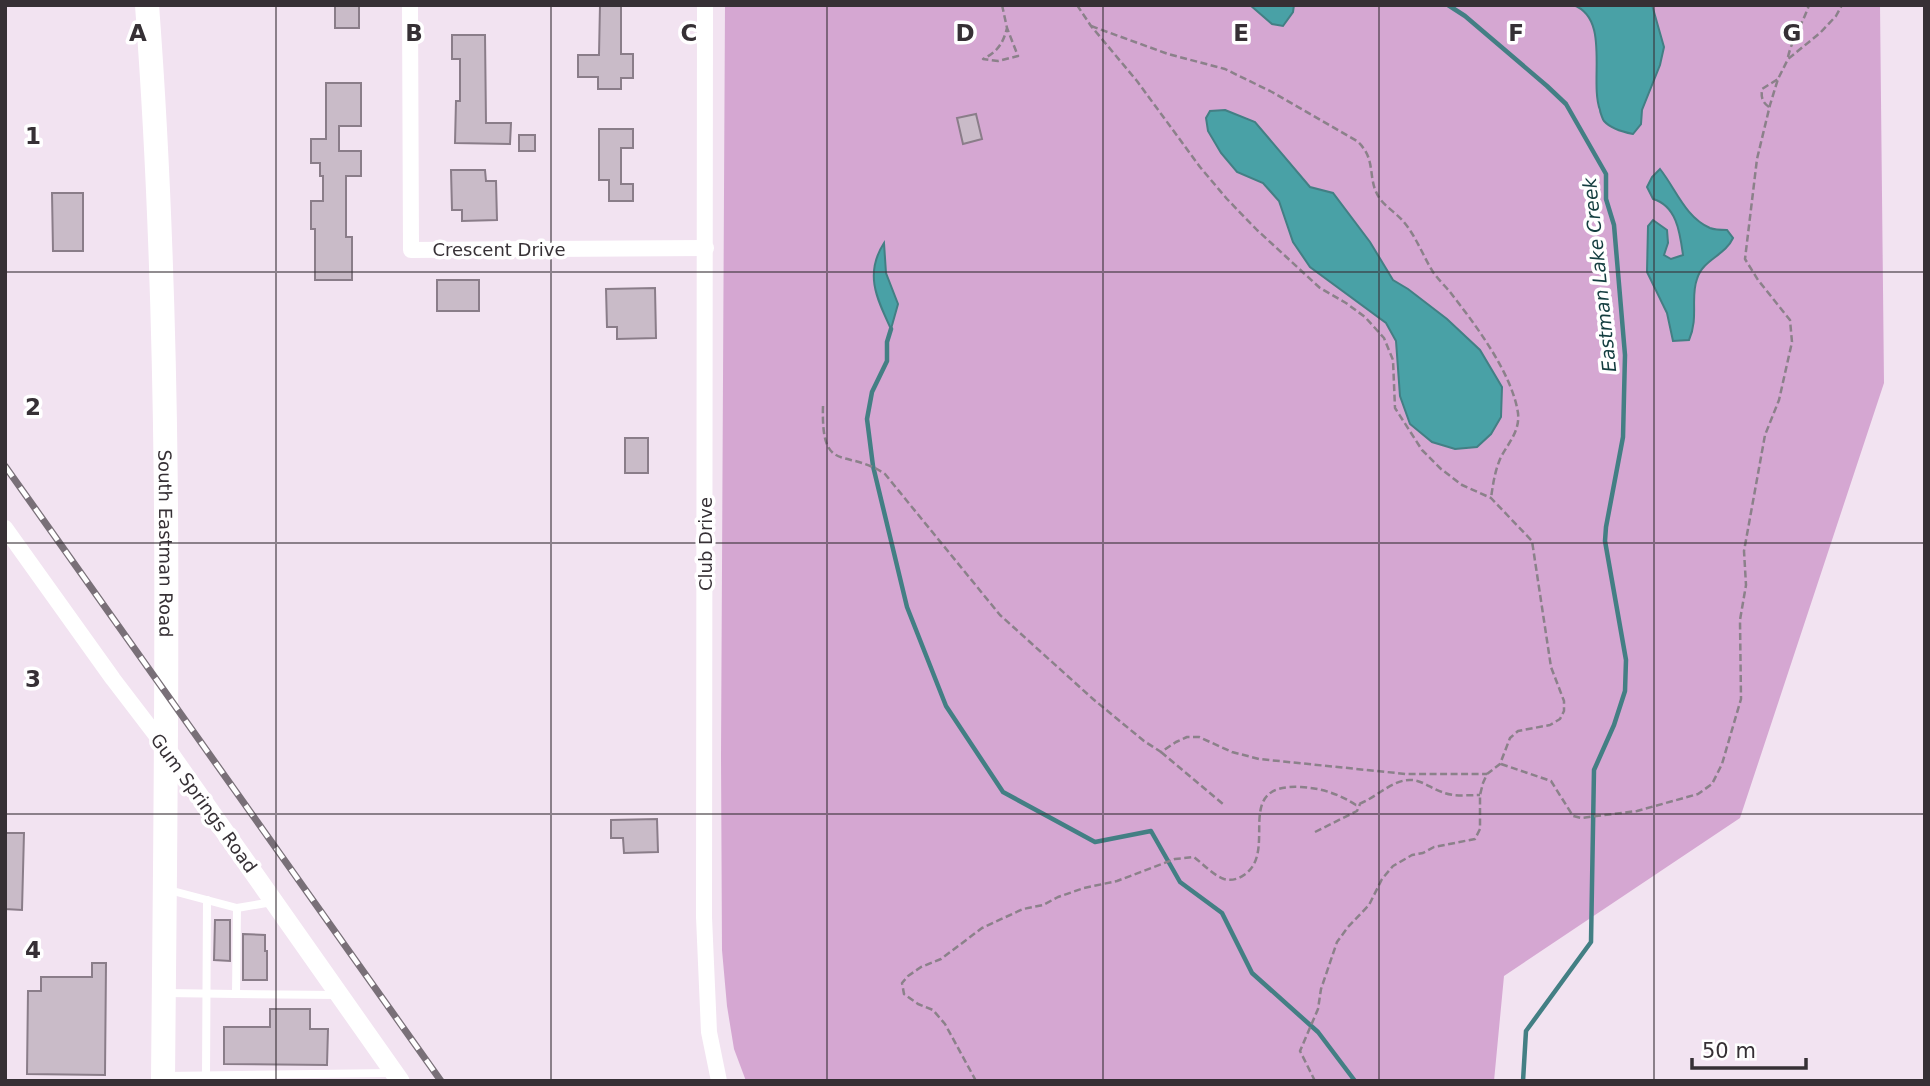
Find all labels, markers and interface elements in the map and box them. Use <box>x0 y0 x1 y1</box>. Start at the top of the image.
text: A <box>129 20 147 46</box>
text: B <box>405 20 423 46</box>
text: C <box>681 20 697 46</box>
text: D <box>955 20 975 46</box>
text: E <box>1233 20 1249 46</box>
text: F <box>1508 20 1524 46</box>
text: G <box>1783 20 1801 46</box>
text: 1 <box>25 123 41 149</box>
water label: Eastman Lake Creek <box>1578 176 1620 373</box>
street label: Crescent Drive <box>432 239 566 260</box>
text: 2 <box>25 394 41 420</box>
street label: South Eastman Road <box>155 449 177 637</box>
street label: Club Drive <box>695 497 716 591</box>
text: 3 <box>25 666 41 692</box>
street label: Gum Springs Road <box>146 729 262 877</box>
text: 4 <box>25 937 41 963</box>
scale bar <box>1692 1026 1806 1070</box>
text: 50 m <box>1702 1039 1756 1063</box>

